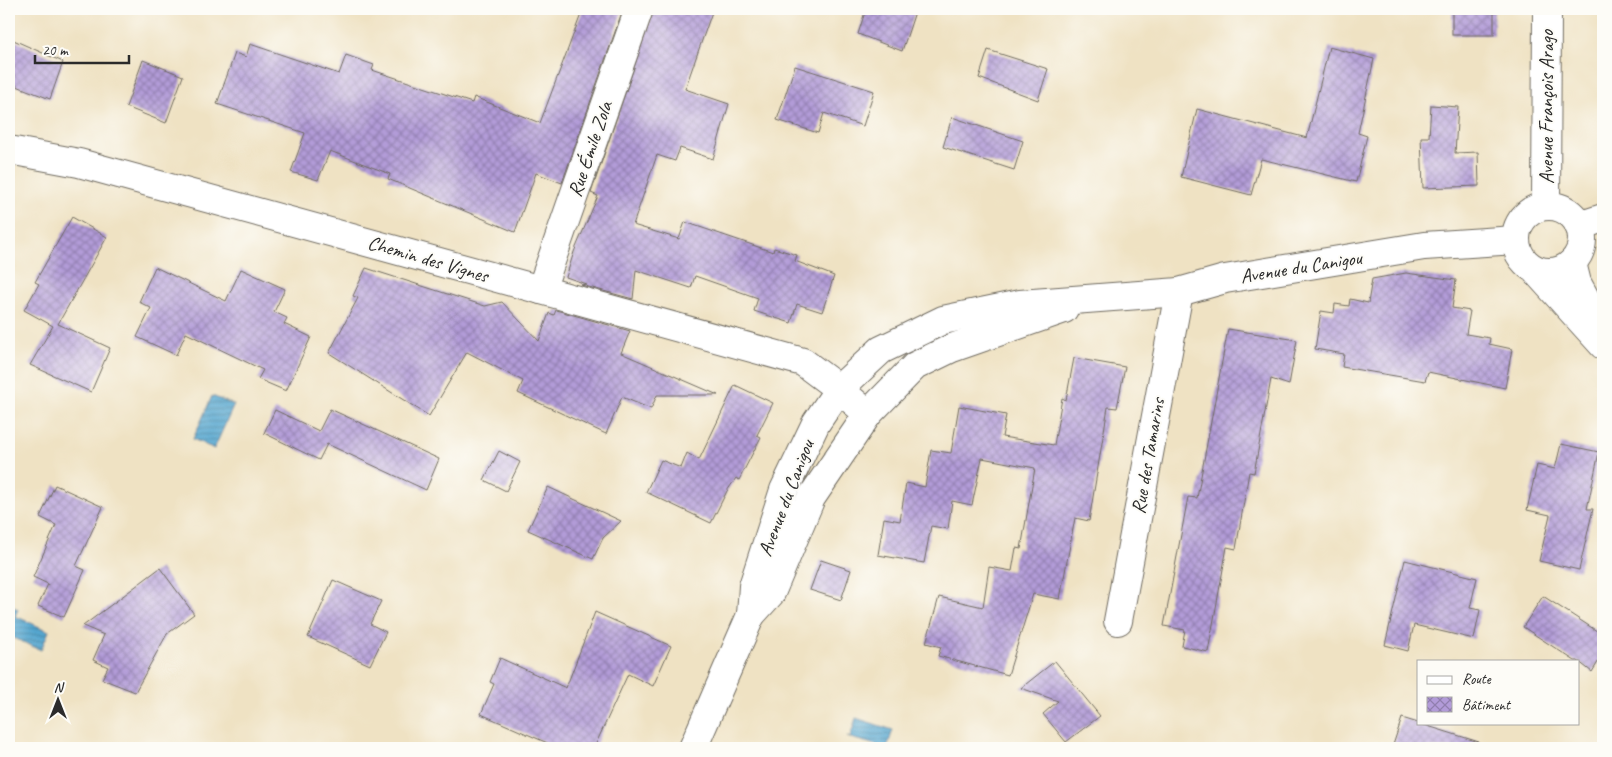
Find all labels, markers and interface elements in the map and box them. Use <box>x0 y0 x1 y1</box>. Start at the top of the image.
street label: Avenue François Arago <box>1534 29 1559 184</box>
scale bar <box>35 32 129 64</box>
text: 20 m <box>42 41 69 60</box>
street label: Rue Émile Zola <box>562 97 618 200</box>
street label: Chemin des Vignes <box>365 230 493 289</box>
street label: Avenue du Canigou <box>1238 245 1365 289</box>
street label: Rue des Tamarins <box>1126 394 1171 516</box>
street label: Avenue du Canigou <box>752 435 820 560</box>
legend <box>1417 660 1580 724</box>
text: Route <box>1462 670 1492 689</box>
north arrow <box>32 674 82 724</box>
text: N <box>54 679 65 696</box>
text: Bâtiment <box>1462 696 1512 715</box>

